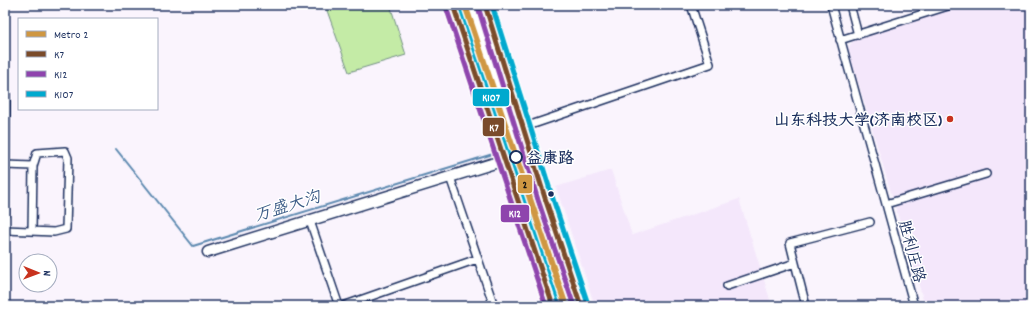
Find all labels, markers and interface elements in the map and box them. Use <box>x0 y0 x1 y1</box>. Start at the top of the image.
legend <box>18 18 158 110</box>
text: Metro 2 <box>54 27 89 44</box>
text: K7 <box>54 47 65 64</box>
text: K12 <box>54 67 67 84</box>
text: K107 <box>54 87 74 104</box>
line badge: K107 <box>472 88 510 107</box>
text: K107 <box>482 91 501 107</box>
place label: 山东科技大学(济南校区) <box>774 110 942 133</box>
marker: 山东科技大学(济南校区) <box>945 114 955 124</box>
line badge: K7 <box>482 117 505 137</box>
text: K7 <box>489 121 499 137</box>
place label: 益康路 <box>526 148 574 171</box>
marker: 益康路 <box>509 150 523 164</box>
line badge: 2 <box>517 174 533 194</box>
text: 2 <box>523 178 528 194</box>
water label: 万盛大沟 <box>252 186 326 229</box>
unlabelled marker <box>546 189 556 199</box>
line badge: K12 <box>500 204 530 223</box>
text: K12 <box>509 207 521 223</box>
street label: 胜利庄路 <box>891 218 930 286</box>
north arrow <box>18 253 58 293</box>
text: N <box>38 270 54 277</box>

